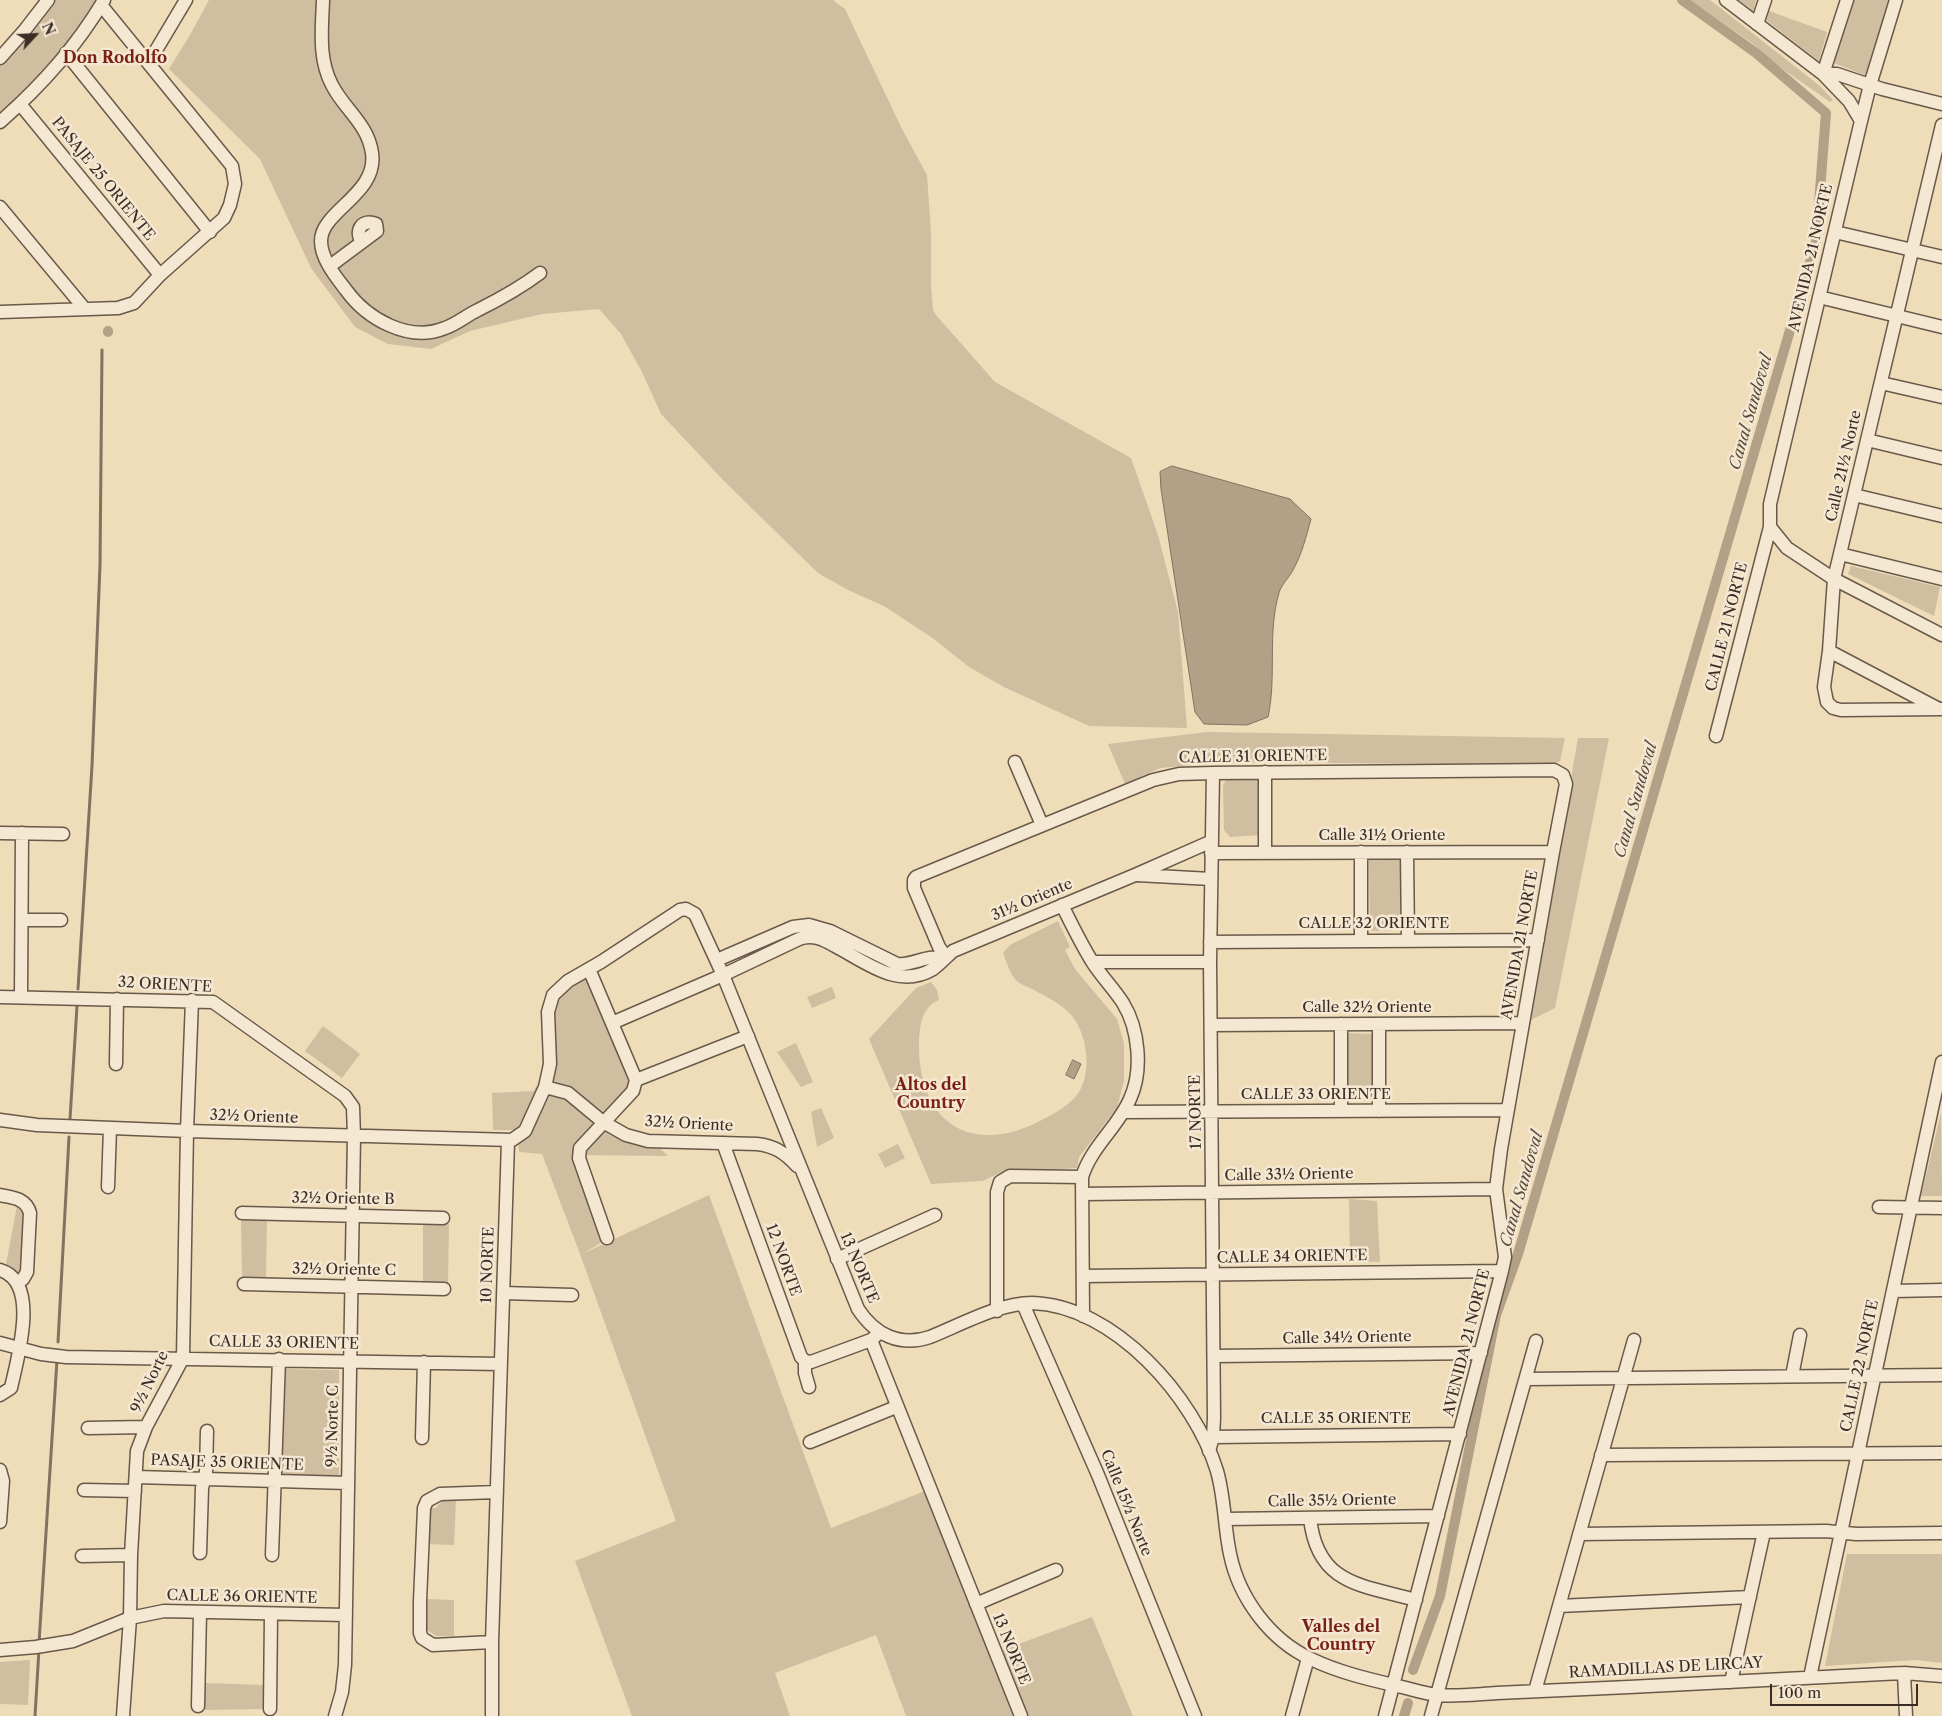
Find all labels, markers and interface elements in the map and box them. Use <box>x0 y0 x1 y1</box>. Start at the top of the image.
north arrow <box>10 10 60 60</box>
text: N <box>38 19 59 38</box>
district label: Don Rodolfo <box>63 48 167 68</box>
street label: PASAJE 25 ORIENTE <box>48 114 158 244</box>
street label: AVENIDA 21 NORTE <box>1785 182 1837 334</box>
water label: Canal Sandoval <box>1725 352 1777 472</box>
street label: Calle 21½ Norte <box>1822 409 1866 523</box>
street label: CALLE 21 NORTE <box>1702 561 1752 693</box>
water label: Canal Sandoval <box>1610 740 1662 860</box>
street label: CALLE 31 ORIENTE <box>1179 747 1327 767</box>
street label: Calle 31½ Oriente <box>1318 827 1446 845</box>
street label: AVENIDA 21 NORTE <box>1498 869 1542 1021</box>
street label: 31½ Oriente <box>989 875 1075 925</box>
street label: CALLE 32 ORIENTE <box>1299 915 1449 933</box>
street label: 32 ORIENTE <box>118 974 212 996</box>
street label: Calle 32½ Oriente <box>1302 999 1432 1017</box>
district label: Altos del Country <box>895 1075 967 1113</box>
street label: 17 NORTE <box>1186 1075 1206 1149</box>
street label: CALLE 33 ORIENTE <box>1241 1086 1391 1104</box>
street label: 32½ Oriente <box>209 1106 299 1128</box>
street label: 32½ Oriente <box>644 1113 734 1135</box>
water label: Canal Sandoval <box>1496 1129 1548 1249</box>
street label: Calle 33½ Oriente <box>1224 1165 1354 1185</box>
street label: 32½ Oriente B <box>291 1189 395 1209</box>
street label: 12 NORTE <box>762 1221 804 1299</box>
street label: 10 NORTE <box>478 1226 498 1304</box>
street label: 13 NORTE <box>836 1230 882 1306</box>
street label: CALLE 34 ORIENTE <box>1216 1247 1368 1267</box>
street label: 32½ Oriente C <box>292 1260 396 1280</box>
street label: AVENIDA 21 NORTE <box>1440 1267 1494 1419</box>
street label: CALLE 22 NORTE <box>1837 1298 1883 1434</box>
street label: Calle 34½ Oriente <box>1282 1328 1412 1348</box>
street label: CALLE 33 ORIENTE <box>209 1333 359 1353</box>
street label: 9½ Norte <box>127 1348 173 1416</box>
street label: 9½ Norte C <box>323 1385 343 1467</box>
street label: CALLE 35 ORIENTE <box>1261 1410 1411 1428</box>
street label: Calle 15½ Norte <box>1096 1447 1156 1559</box>
street label: PASAJE 35 ORIENTE <box>150 1451 304 1475</box>
street label: Calle 35½ Oriente <box>1267 1491 1397 1511</box>
street label: CALLE 36 ORIENTE <box>166 1587 318 1607</box>
street label: 13 NORTE <box>989 1611 1033 1687</box>
district label: Valles del Country <box>1302 1617 1380 1655</box>
street label: RAMADILLAS DE LIRCAY <box>1568 1654 1764 1682</box>
scale bar <box>1772 1674 1920 1706</box>
text: 100 m <box>1778 1683 1821 1702</box>

